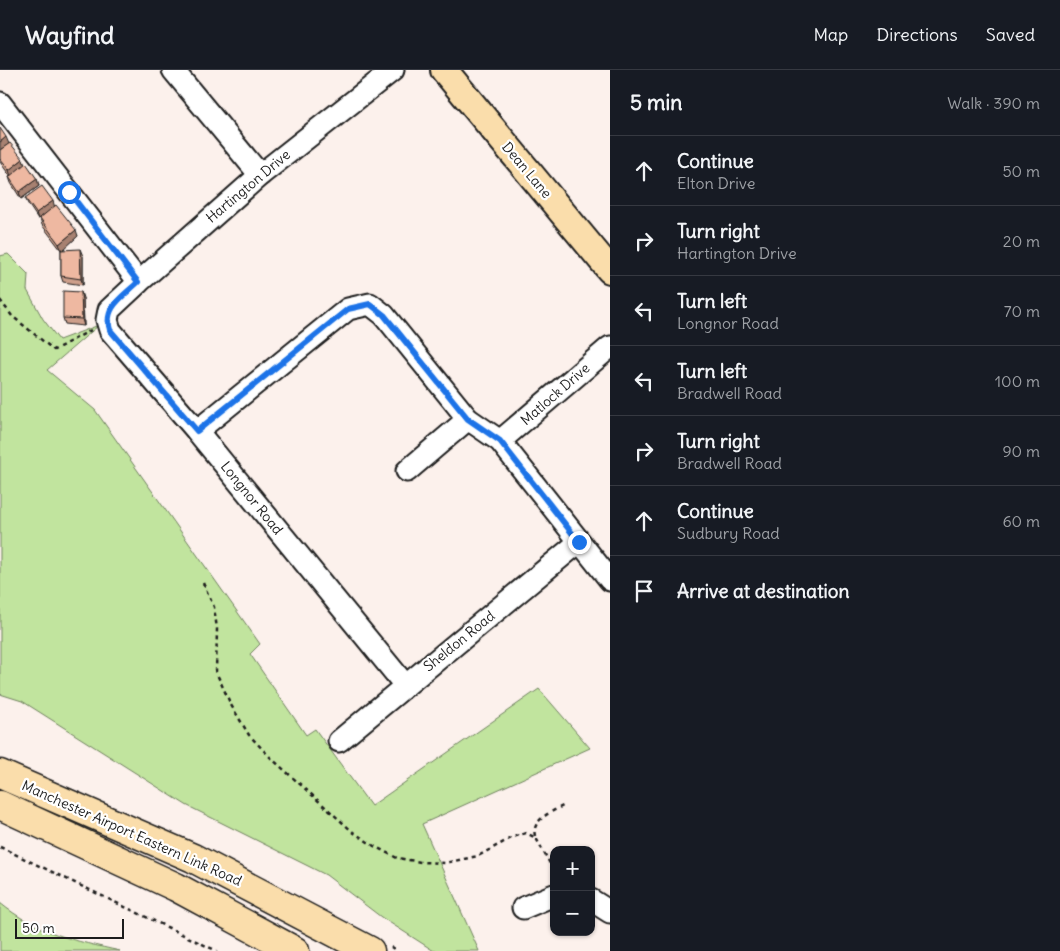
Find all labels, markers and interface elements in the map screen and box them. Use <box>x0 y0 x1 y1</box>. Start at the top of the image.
text: Wayfind <box>25 20 114 50</box>
text: Map <box>813 23 848 46</box>
text: Directions <box>876 23 958 46</box>
text: Saved <box>986 23 1035 46</box>
text: 5 min <box>630 89 682 116</box>
text: Walk · 390 m <box>947 93 1040 113</box>
street label: Dean Lane <box>498 138 556 202</box>
street label: Hartington Drive <box>202 145 294 227</box>
text: Continue <box>677 149 754 173</box>
icon: ahead <box>630 157 658 185</box>
text: 50 m <box>1002 161 1040 181</box>
text: Elton Drive <box>677 173 755 193</box>
route start <box>58 181 81 204</box>
text: Turn right <box>677 219 760 243</box>
icon: right <box>630 227 658 255</box>
text: 20 m <box>1003 231 1040 251</box>
text: Hartington Drive <box>677 243 797 263</box>
text: Turn left <box>677 289 747 313</box>
icon: left <box>630 297 658 325</box>
text: 70 m <box>1004 301 1040 321</box>
text: Longnor Road <box>677 313 779 333</box>
street label: Matlock Drive <box>517 359 593 429</box>
text: Turn left <box>677 359 747 383</box>
icon: left <box>630 367 658 395</box>
text: 100 m <box>995 371 1040 391</box>
text: Bradwell Road <box>677 383 782 403</box>
text: Turn right <box>677 429 760 453</box>
icon: right <box>630 437 658 465</box>
text: 90 m <box>1002 441 1040 461</box>
text: Bradwell Road <box>677 453 782 473</box>
street label: Longnor Road <box>217 458 287 538</box>
text: Continue <box>677 499 754 523</box>
icon: ahead <box>630 507 658 535</box>
text: 60 m <box>1002 511 1040 531</box>
text: Sudbury Road <box>677 523 780 543</box>
route end <box>568 531 591 554</box>
icon: arrive <box>630 577 658 605</box>
text: Arrive at destination <box>677 579 850 603</box>
street label: Sheldon Road <box>420 607 498 675</box>
street label: Manchester Airport Eastern Link Road <box>19 776 245 890</box>
map controls <box>550 846 595 936</box>
button: + <box>550 846 595 891</box>
button: − <box>550 891 595 936</box>
scale bar <box>15 916 124 939</box>
text: 50 m <box>22 919 55 937</box>

